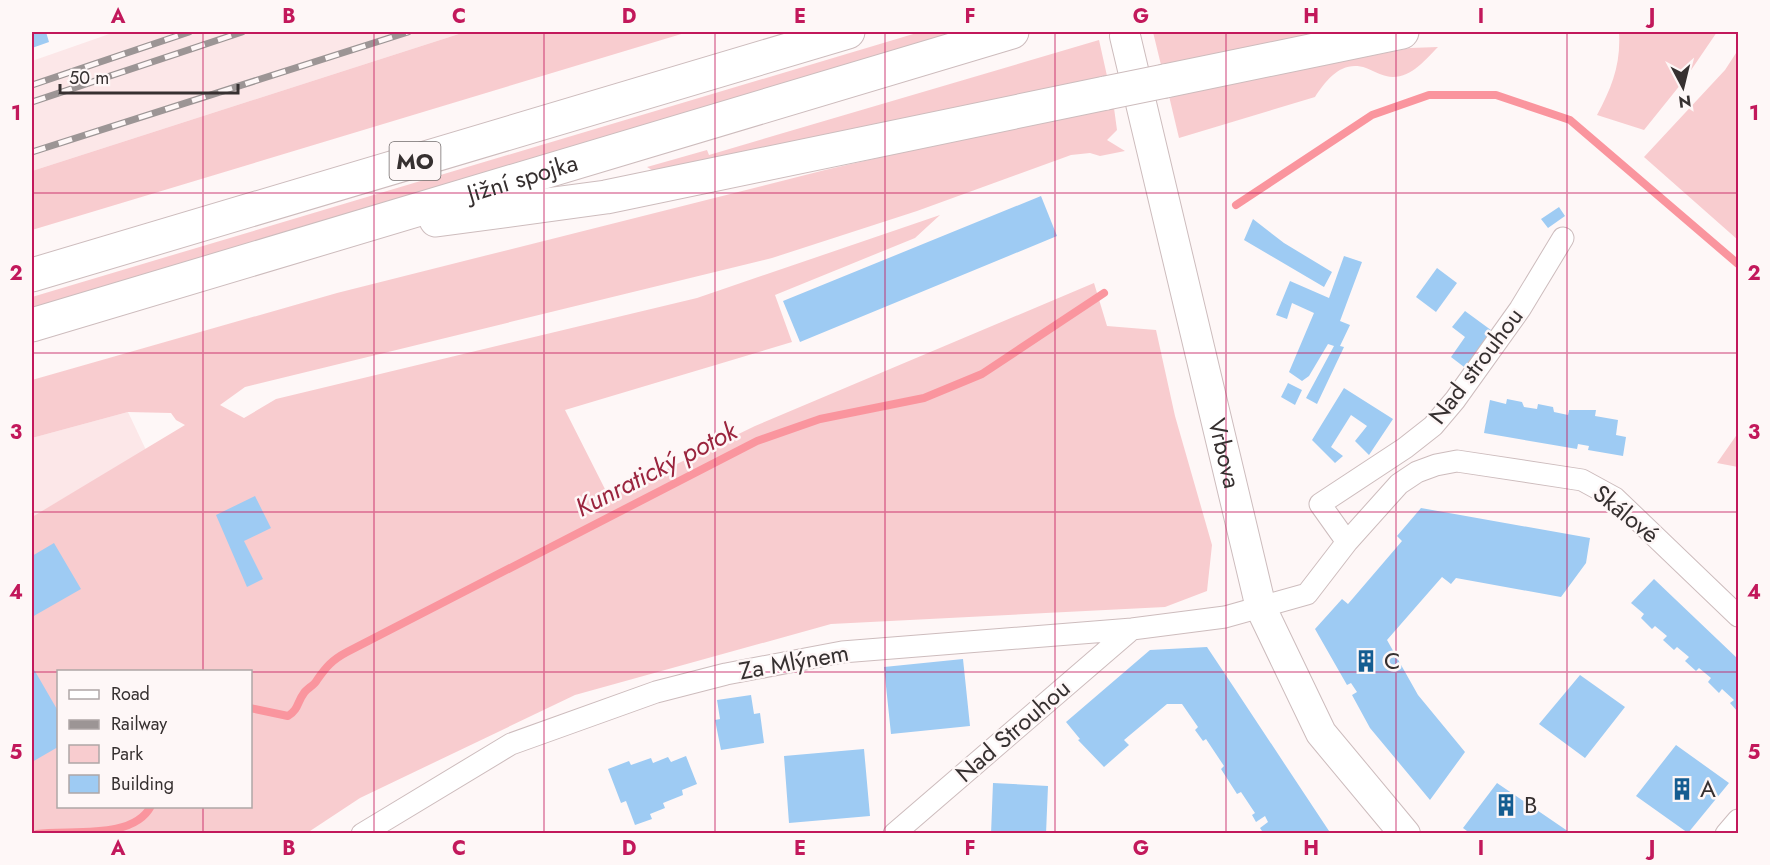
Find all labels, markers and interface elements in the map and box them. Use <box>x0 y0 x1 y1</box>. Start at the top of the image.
text: A <box>110 2 126 31</box>
text: B <box>282 2 296 31</box>
text: C <box>452 2 466 31</box>
text: D <box>622 2 636 31</box>
text: E <box>794 2 806 31</box>
text: F <box>964 2 976 31</box>
text: G <box>1133 2 1149 31</box>
text: H <box>1303 2 1319 31</box>
text: I <box>1478 2 1484 31</box>
text: J <box>1645 2 1655 31</box>
scale bar <box>60 57 238 95</box>
north arrow <box>1653 57 1713 117</box>
text: 50 m <box>69 65 109 91</box>
text: N <box>1677 89 1692 114</box>
text: 1 <box>11 99 21 128</box>
text: 1 <box>1749 99 1759 128</box>
road number: MO <box>390 142 440 180</box>
street label: Jižní spojka <box>460 145 582 212</box>
text: 2 <box>9 259 23 288</box>
text: 2 <box>1747 259 1761 288</box>
street label: Nad strouhou <box>1420 300 1531 431</box>
water label: Kunratický potok <box>568 411 745 526</box>
street label: Vrbova <box>1199 415 1250 492</box>
text: 3 <box>10 418 22 447</box>
text: 3 <box>1748 418 1760 447</box>
street label: Skálové <box>1586 476 1667 551</box>
text: 4 <box>9 578 23 607</box>
text: 4 <box>1747 578 1761 607</box>
street label: Za Mlýnem <box>736 635 852 688</box>
place label: C <box>1384 643 1400 678</box>
building icon: C <box>1353 648 1379 674</box>
legend <box>57 670 252 808</box>
street label: Nad Strouhou <box>948 671 1078 790</box>
text: Road <box>111 681 150 707</box>
text: Railway <box>111 711 167 737</box>
text: 5 <box>10 738 23 767</box>
text: 5 <box>1748 738 1761 767</box>
text: Park <box>111 741 143 767</box>
text: Building <box>111 771 174 797</box>
place label: A <box>1700 771 1716 806</box>
building icon: A <box>1669 776 1695 802</box>
place label: B <box>1524 787 1537 822</box>
building icon: B <box>1493 792 1519 818</box>
text: A <box>110 834 126 863</box>
text: B <box>282 834 296 863</box>
text: C <box>452 834 466 863</box>
text: D <box>622 834 636 863</box>
text: E <box>794 834 806 863</box>
text: F <box>964 834 976 863</box>
text: G <box>1133 834 1149 863</box>
text: H <box>1303 834 1319 863</box>
text: I <box>1478 834 1484 863</box>
text: J <box>1645 834 1655 863</box>

